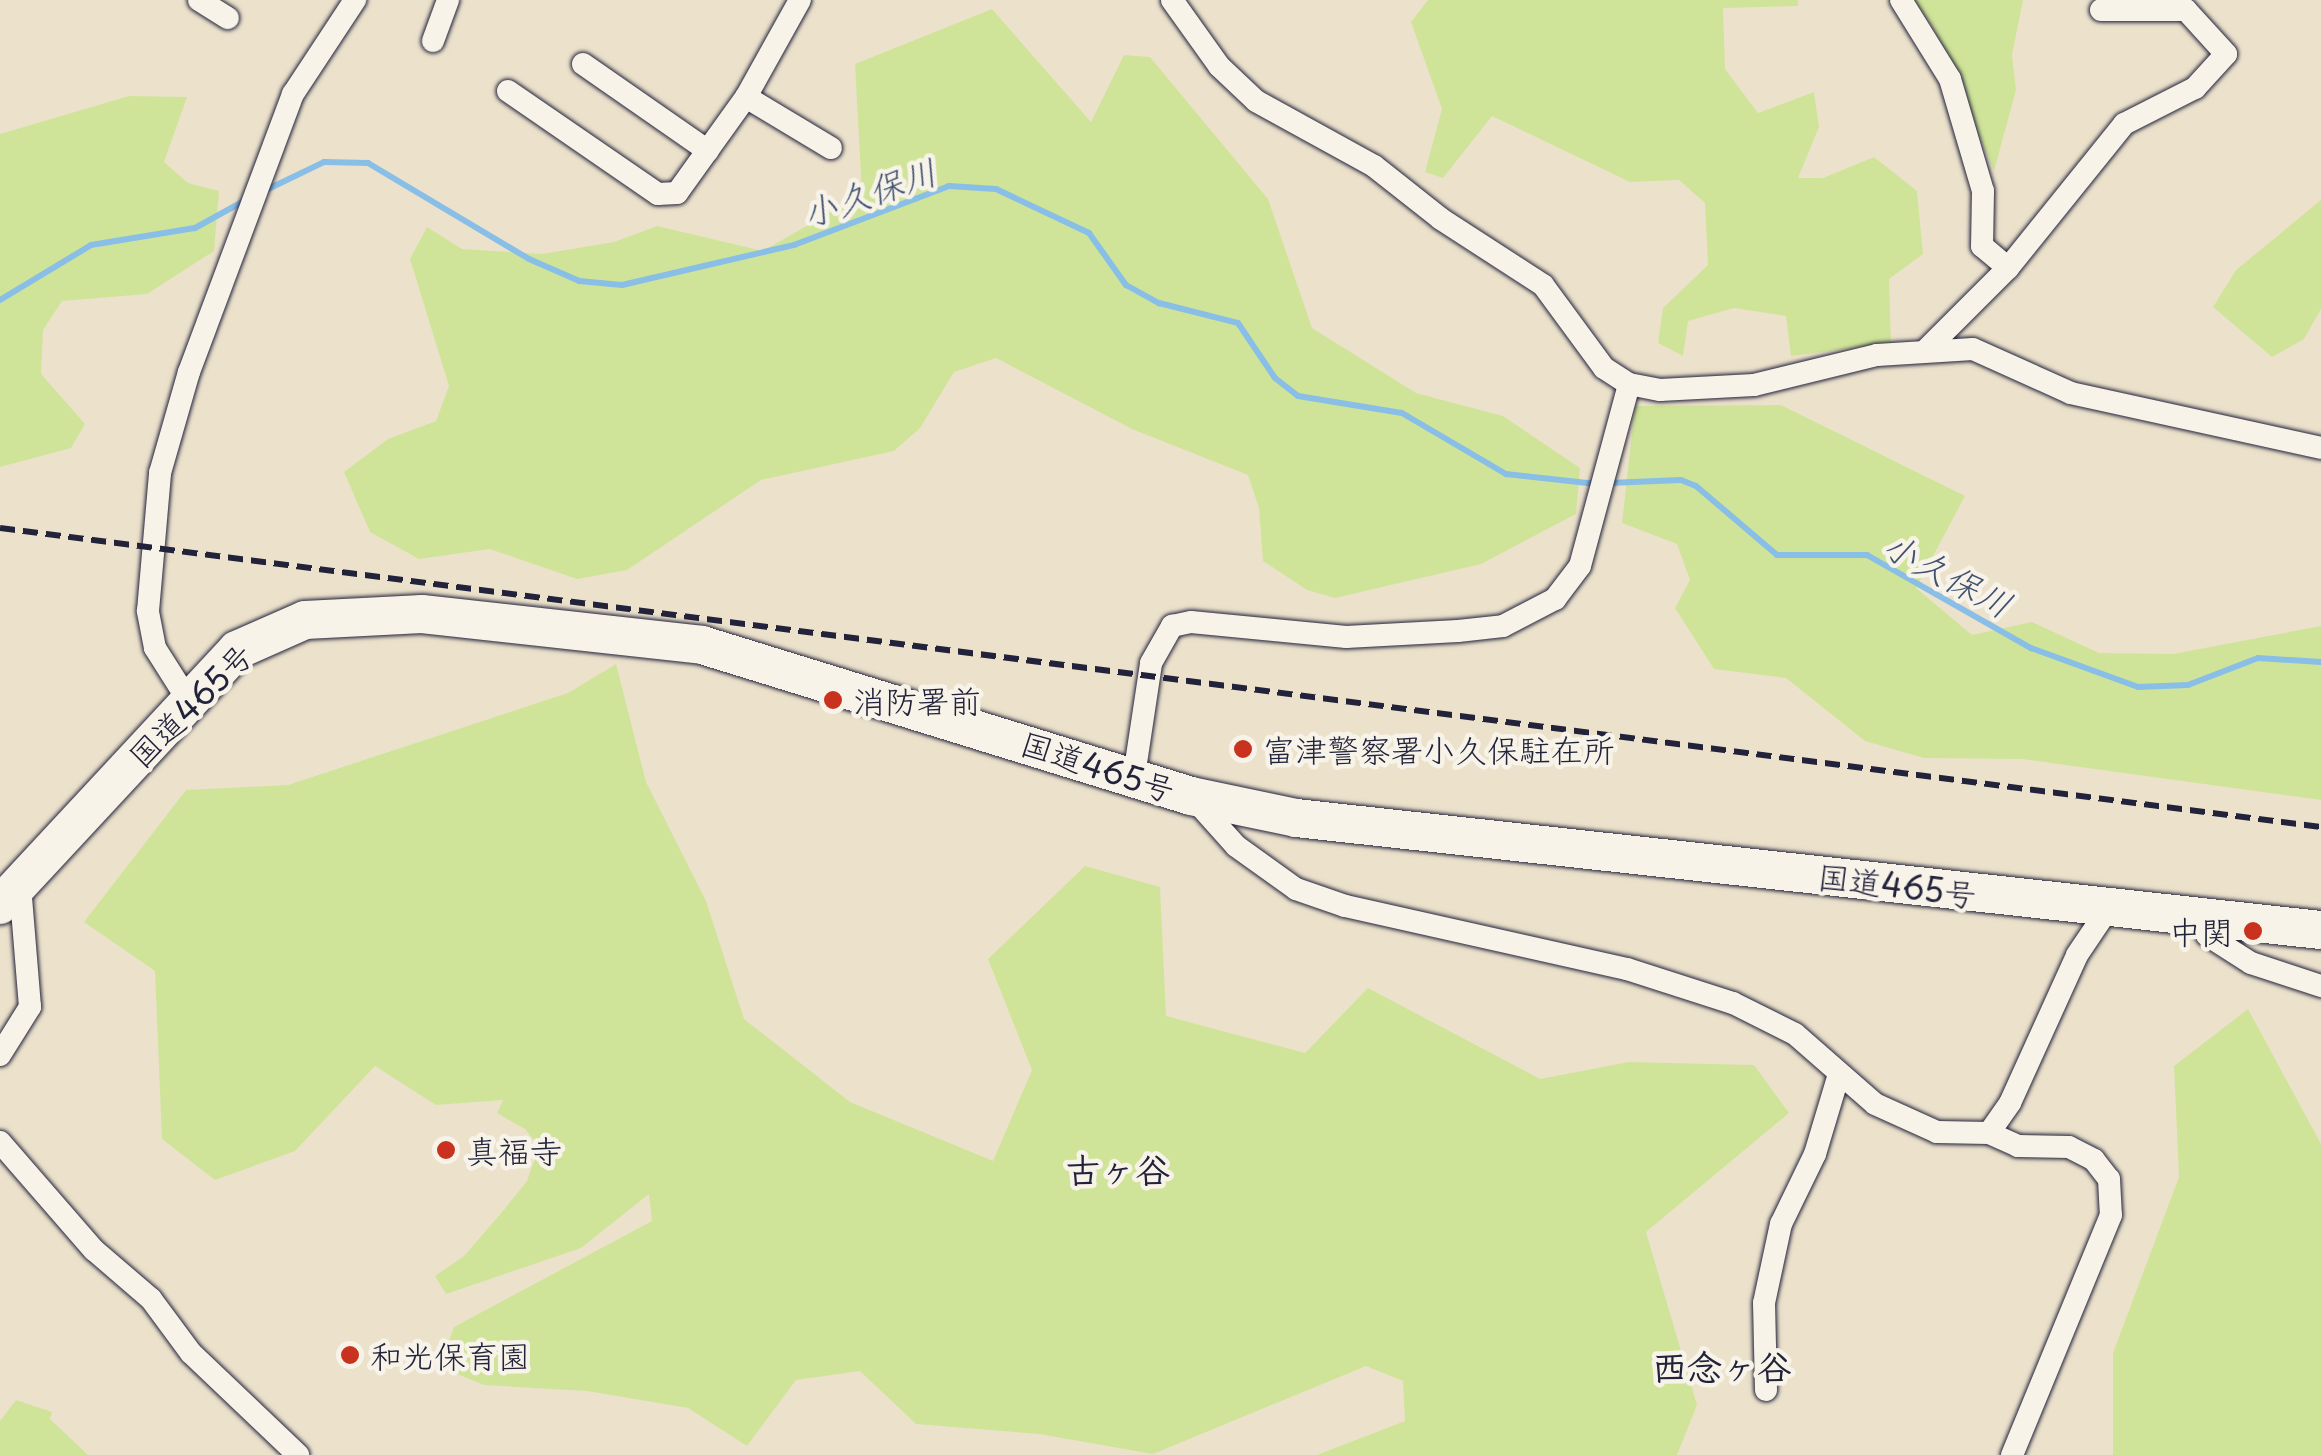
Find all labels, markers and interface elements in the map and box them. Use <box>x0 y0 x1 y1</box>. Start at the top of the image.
water label: 小久保川 <box>796 149 942 235</box>
water label: 小久保川 <box>1876 523 2020 625</box>
street label: 国道465号 <box>120 635 260 775</box>
place label: 消防署前 <box>853 681 981 719</box>
marker: 消防署前 <box>822 689 844 711</box>
street label: 国道465号 <box>1016 723 1180 809</box>
place label: 富津警察署小久保駐在所 <box>1263 730 1615 768</box>
marker: 富津警察署小久保駐在所 <box>1232 738 1254 760</box>
street label: 国道465号 <box>1816 856 1978 914</box>
place label: 中関 <box>2169 912 2233 950</box>
marker: 中関 <box>2242 920 2264 942</box>
place label: 真福寺 <box>466 1131 562 1169</box>
marker: 真福寺 <box>435 1139 457 1161</box>
district label: 古ヶ谷 <box>1066 1148 1170 1190</box>
place label: 和光保育園 <box>370 1336 530 1374</box>
marker: 和光保育園 <box>339 1344 361 1366</box>
district label: 西念ヶ谷 <box>1652 1345 1792 1387</box>

